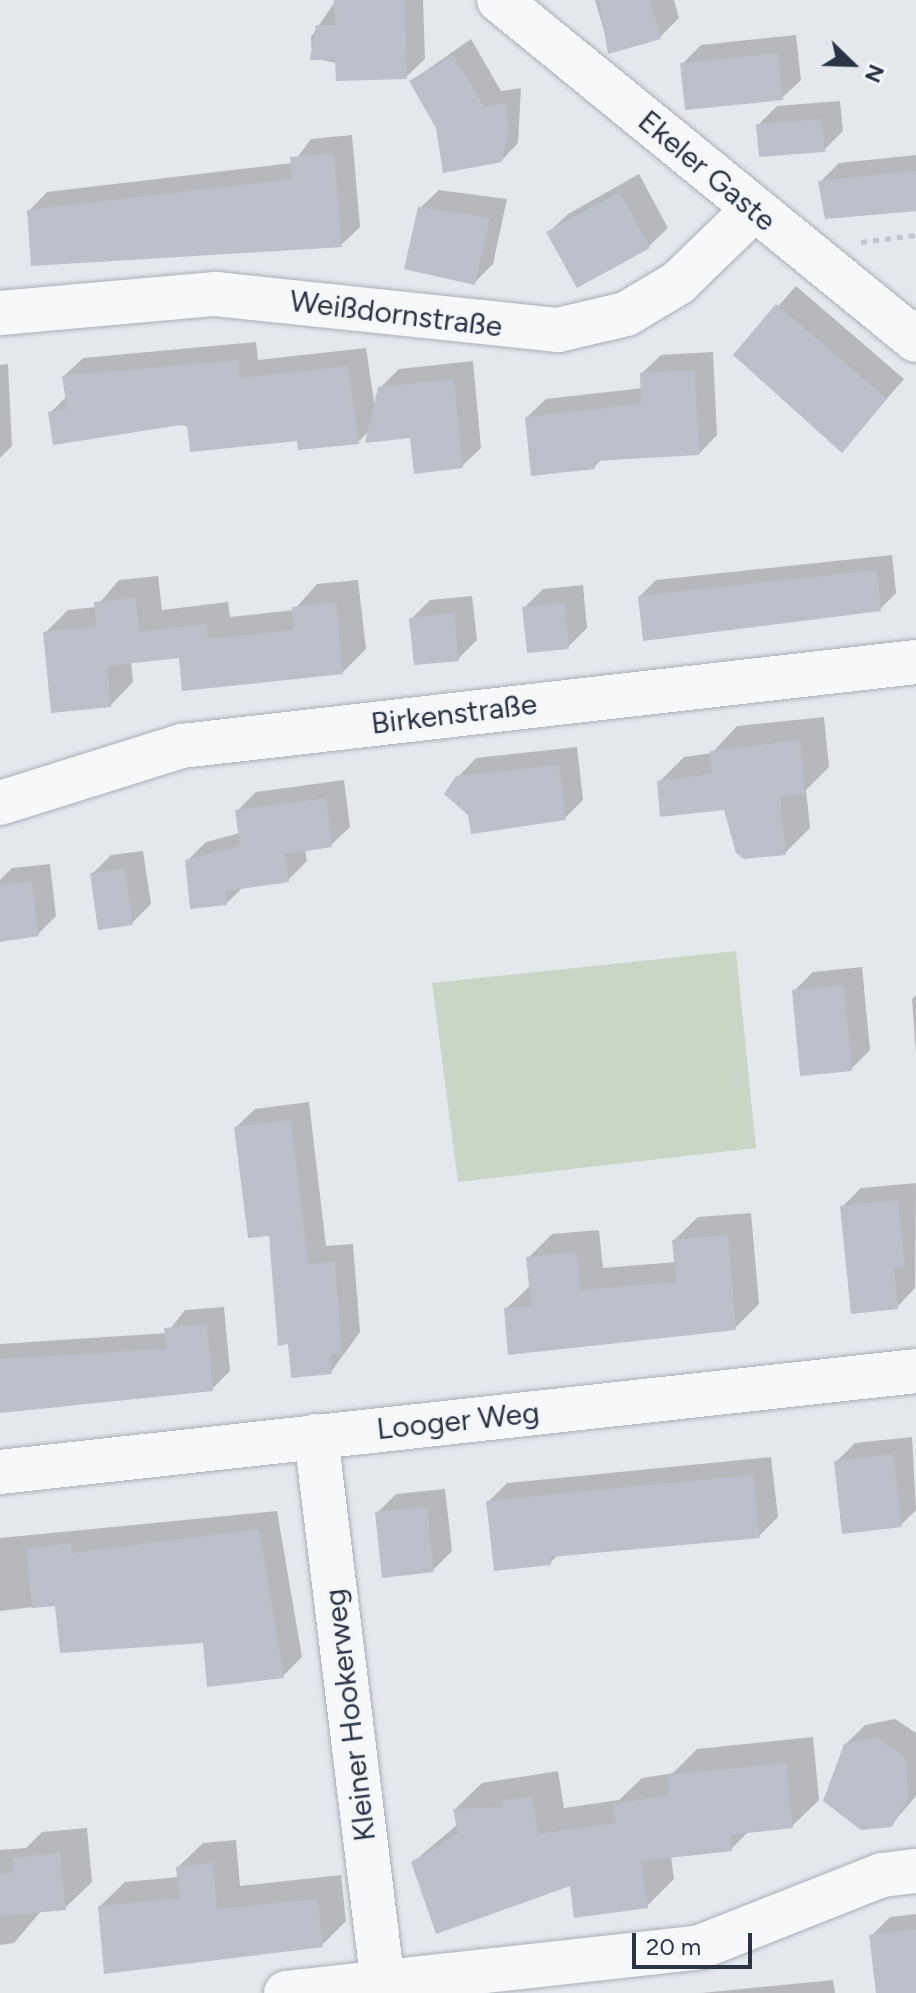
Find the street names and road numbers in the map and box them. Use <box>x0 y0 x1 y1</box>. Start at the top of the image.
street label: Ekeler Gaste <box>631 103 783 239</box>
street label: Weißdornstraße <box>288 283 504 345</box>
street label: Birkenstraße <box>369 686 539 742</box>
street label: Looger Weg <box>375 1395 541 1447</box>
street label: Kleiner Hookerweg <box>317 1587 383 1843</box>

